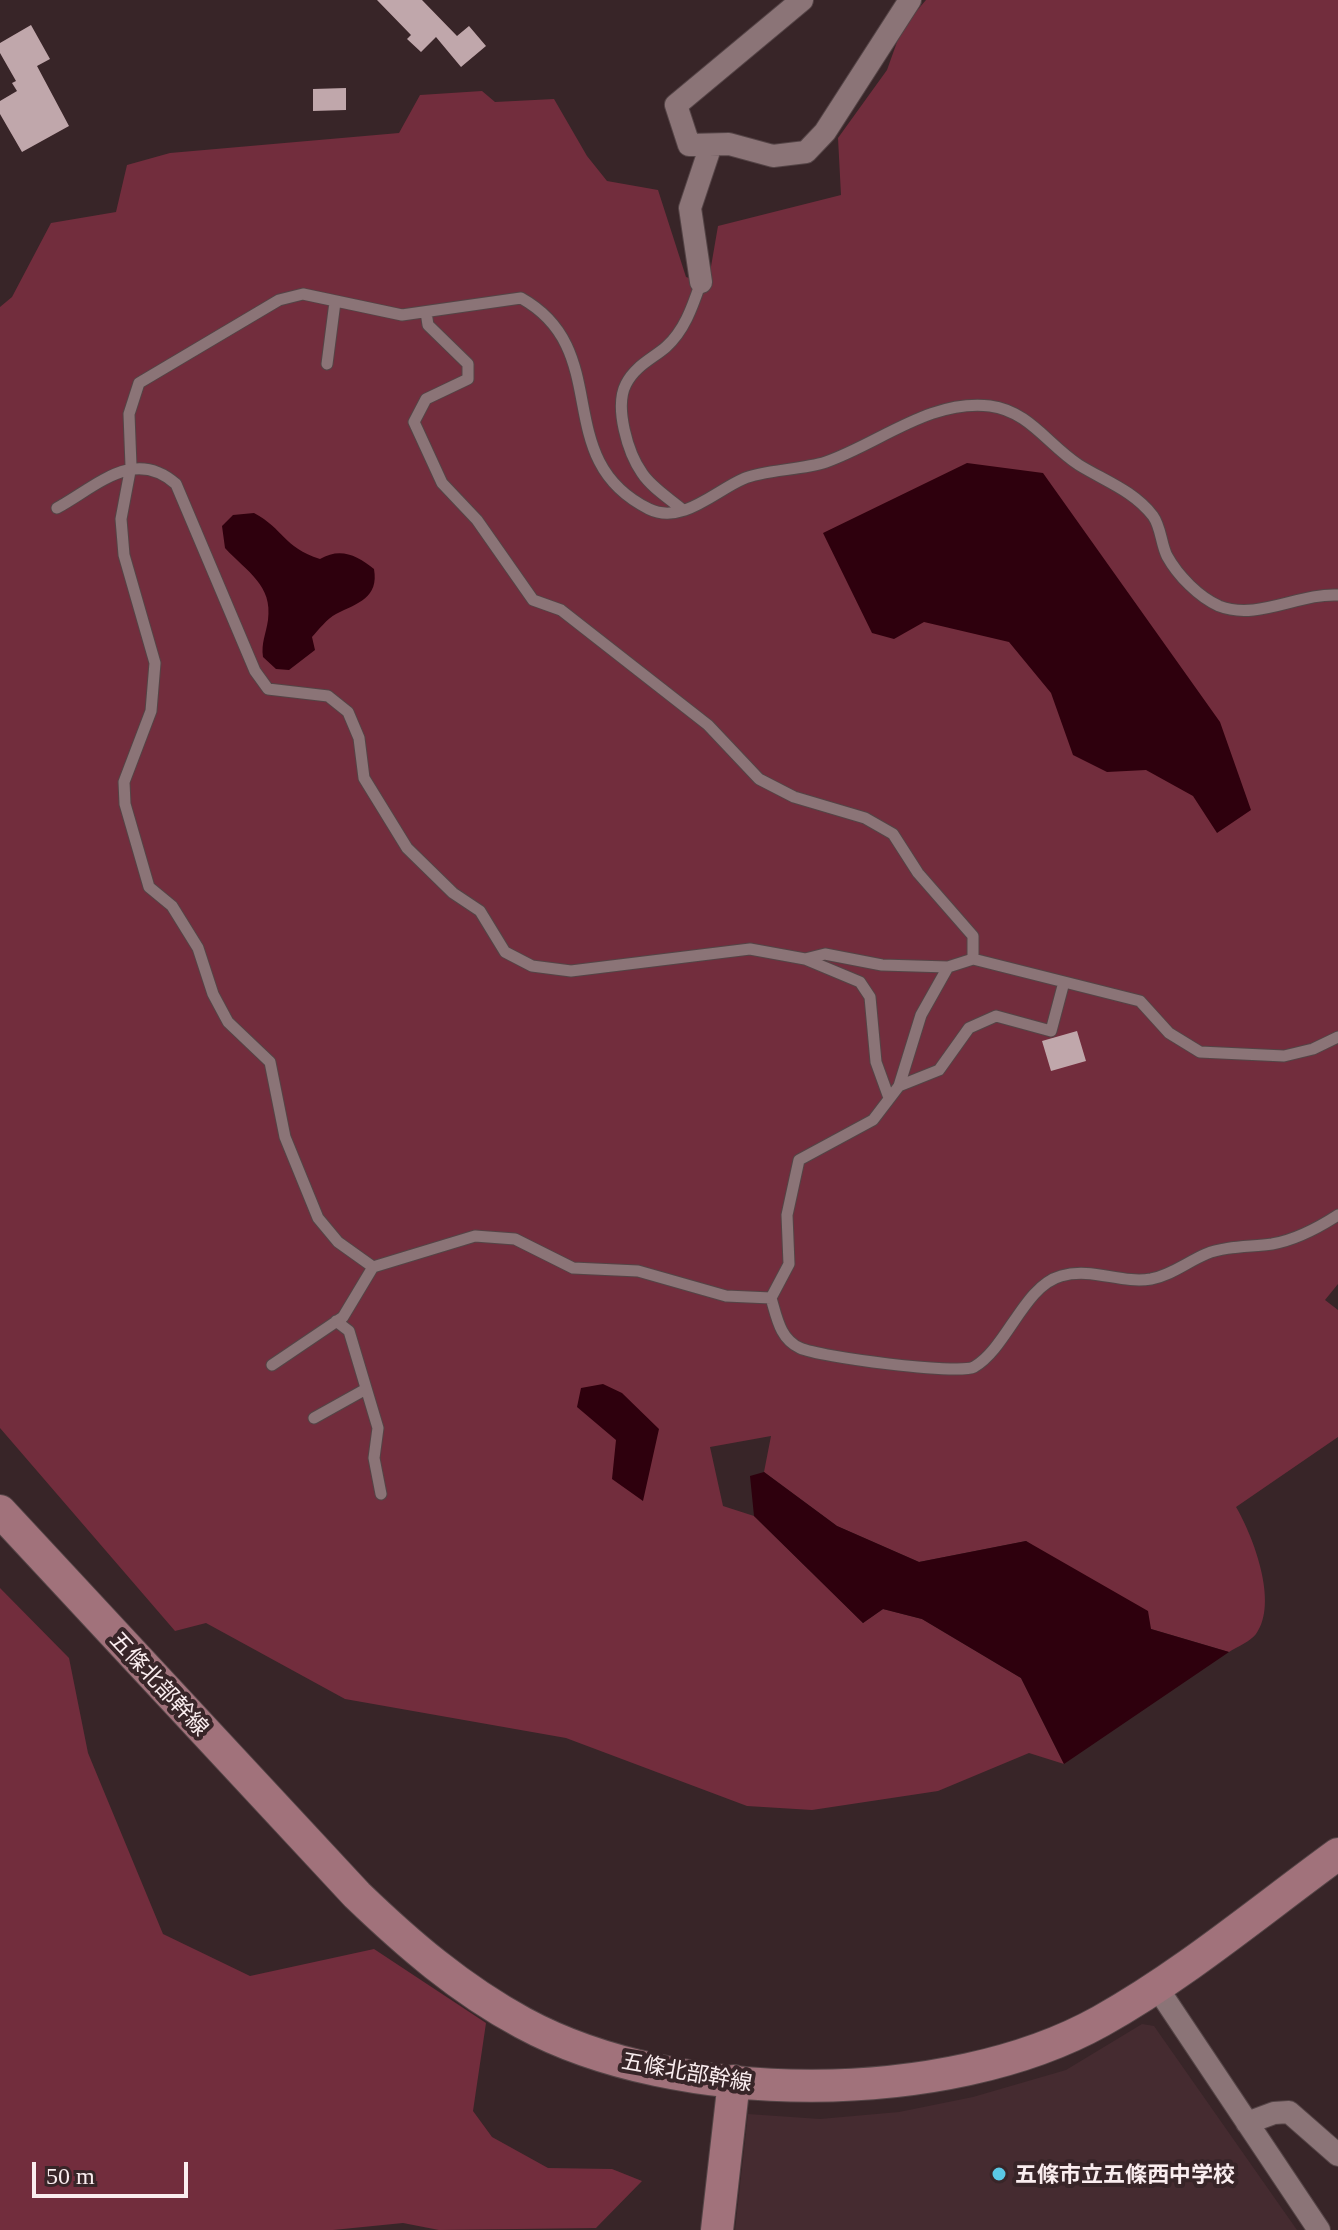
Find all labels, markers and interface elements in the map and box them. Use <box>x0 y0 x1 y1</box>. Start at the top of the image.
street label: 五條北部幹線 <box>105 1626 215 1740</box>
street label: 五條北部幹線 <box>620 2047 754 2095</box>
scale bar <box>36 2146 192 2196</box>
place label: 五條市立五條西中学校 <box>1015 2161 1235 2187</box>
text: 50 m <box>46 2163 95 2189</box>
marker: 五條市立五條西中学校 <box>990 2165 1008 2183</box>

